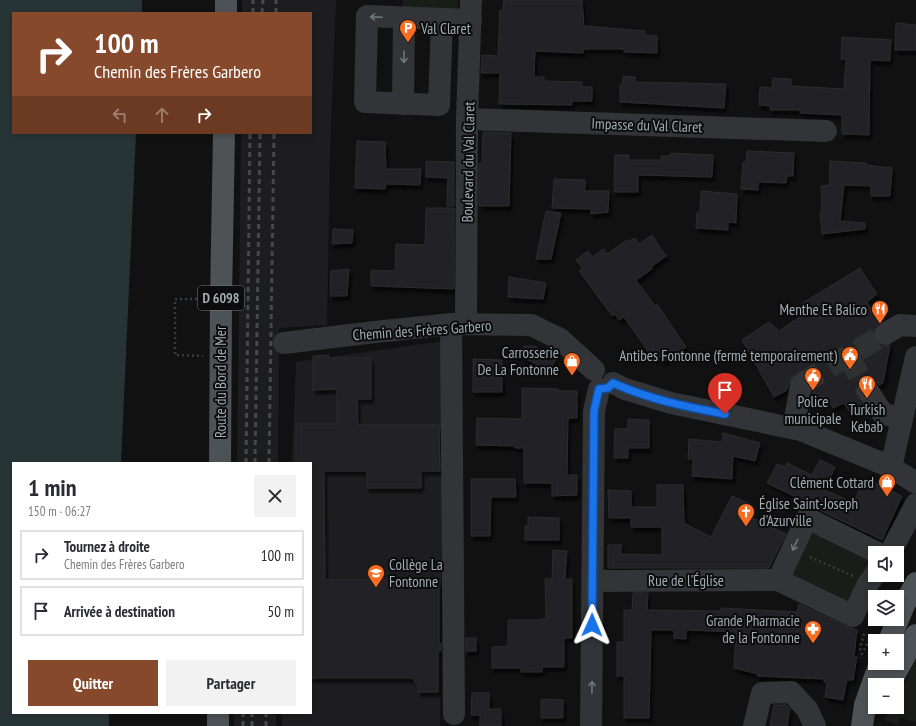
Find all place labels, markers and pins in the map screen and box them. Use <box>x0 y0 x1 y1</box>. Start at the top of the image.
parking icon: Val Claret <box>398 18 418 43</box>
place label: Val Claret <box>420 19 471 38</box>
restaurant icon: Menthe Et Balico <box>870 299 890 324</box>
place label: Menthe Et Balico <box>779 300 867 319</box>
place label: Carrosserie De La Fontonne <box>477 343 559 379</box>
public building icon: Antibes Fontonne (fermé temporairement) <box>840 345 860 370</box>
place label: Antibes Fontonne (fermé temporairement) <box>619 346 837 365</box>
shop icon: Carrosserie De La Fontonne <box>562 351 582 376</box>
public building icon: Police municipale <box>803 366 823 391</box>
pin <box>708 373 742 414</box>
restaurant icon: Turkish Kebab <box>857 374 877 399</box>
place label: Police municipale <box>785 392 841 428</box>
place label: Turkish Kebab <box>849 400 885 436</box>
shop icon: Clément Cottard <box>877 472 897 497</box>
place label: Clément Cottard <box>790 473 874 492</box>
place label: Église Saint-Joseph d'Azurville <box>759 494 858 530</box>
church icon: Église Saint-Joseph d'Azurville <box>736 502 756 527</box>
place label: Collège La Fontonne <box>389 555 443 591</box>
school or university icon: Collège La Fontonne <box>366 563 386 588</box>
place label: Grande Pharmacie de la Fontonne <box>706 611 800 647</box>
pharmacy icon: Grande Pharmacie de la Fontonne <box>803 619 823 644</box>

